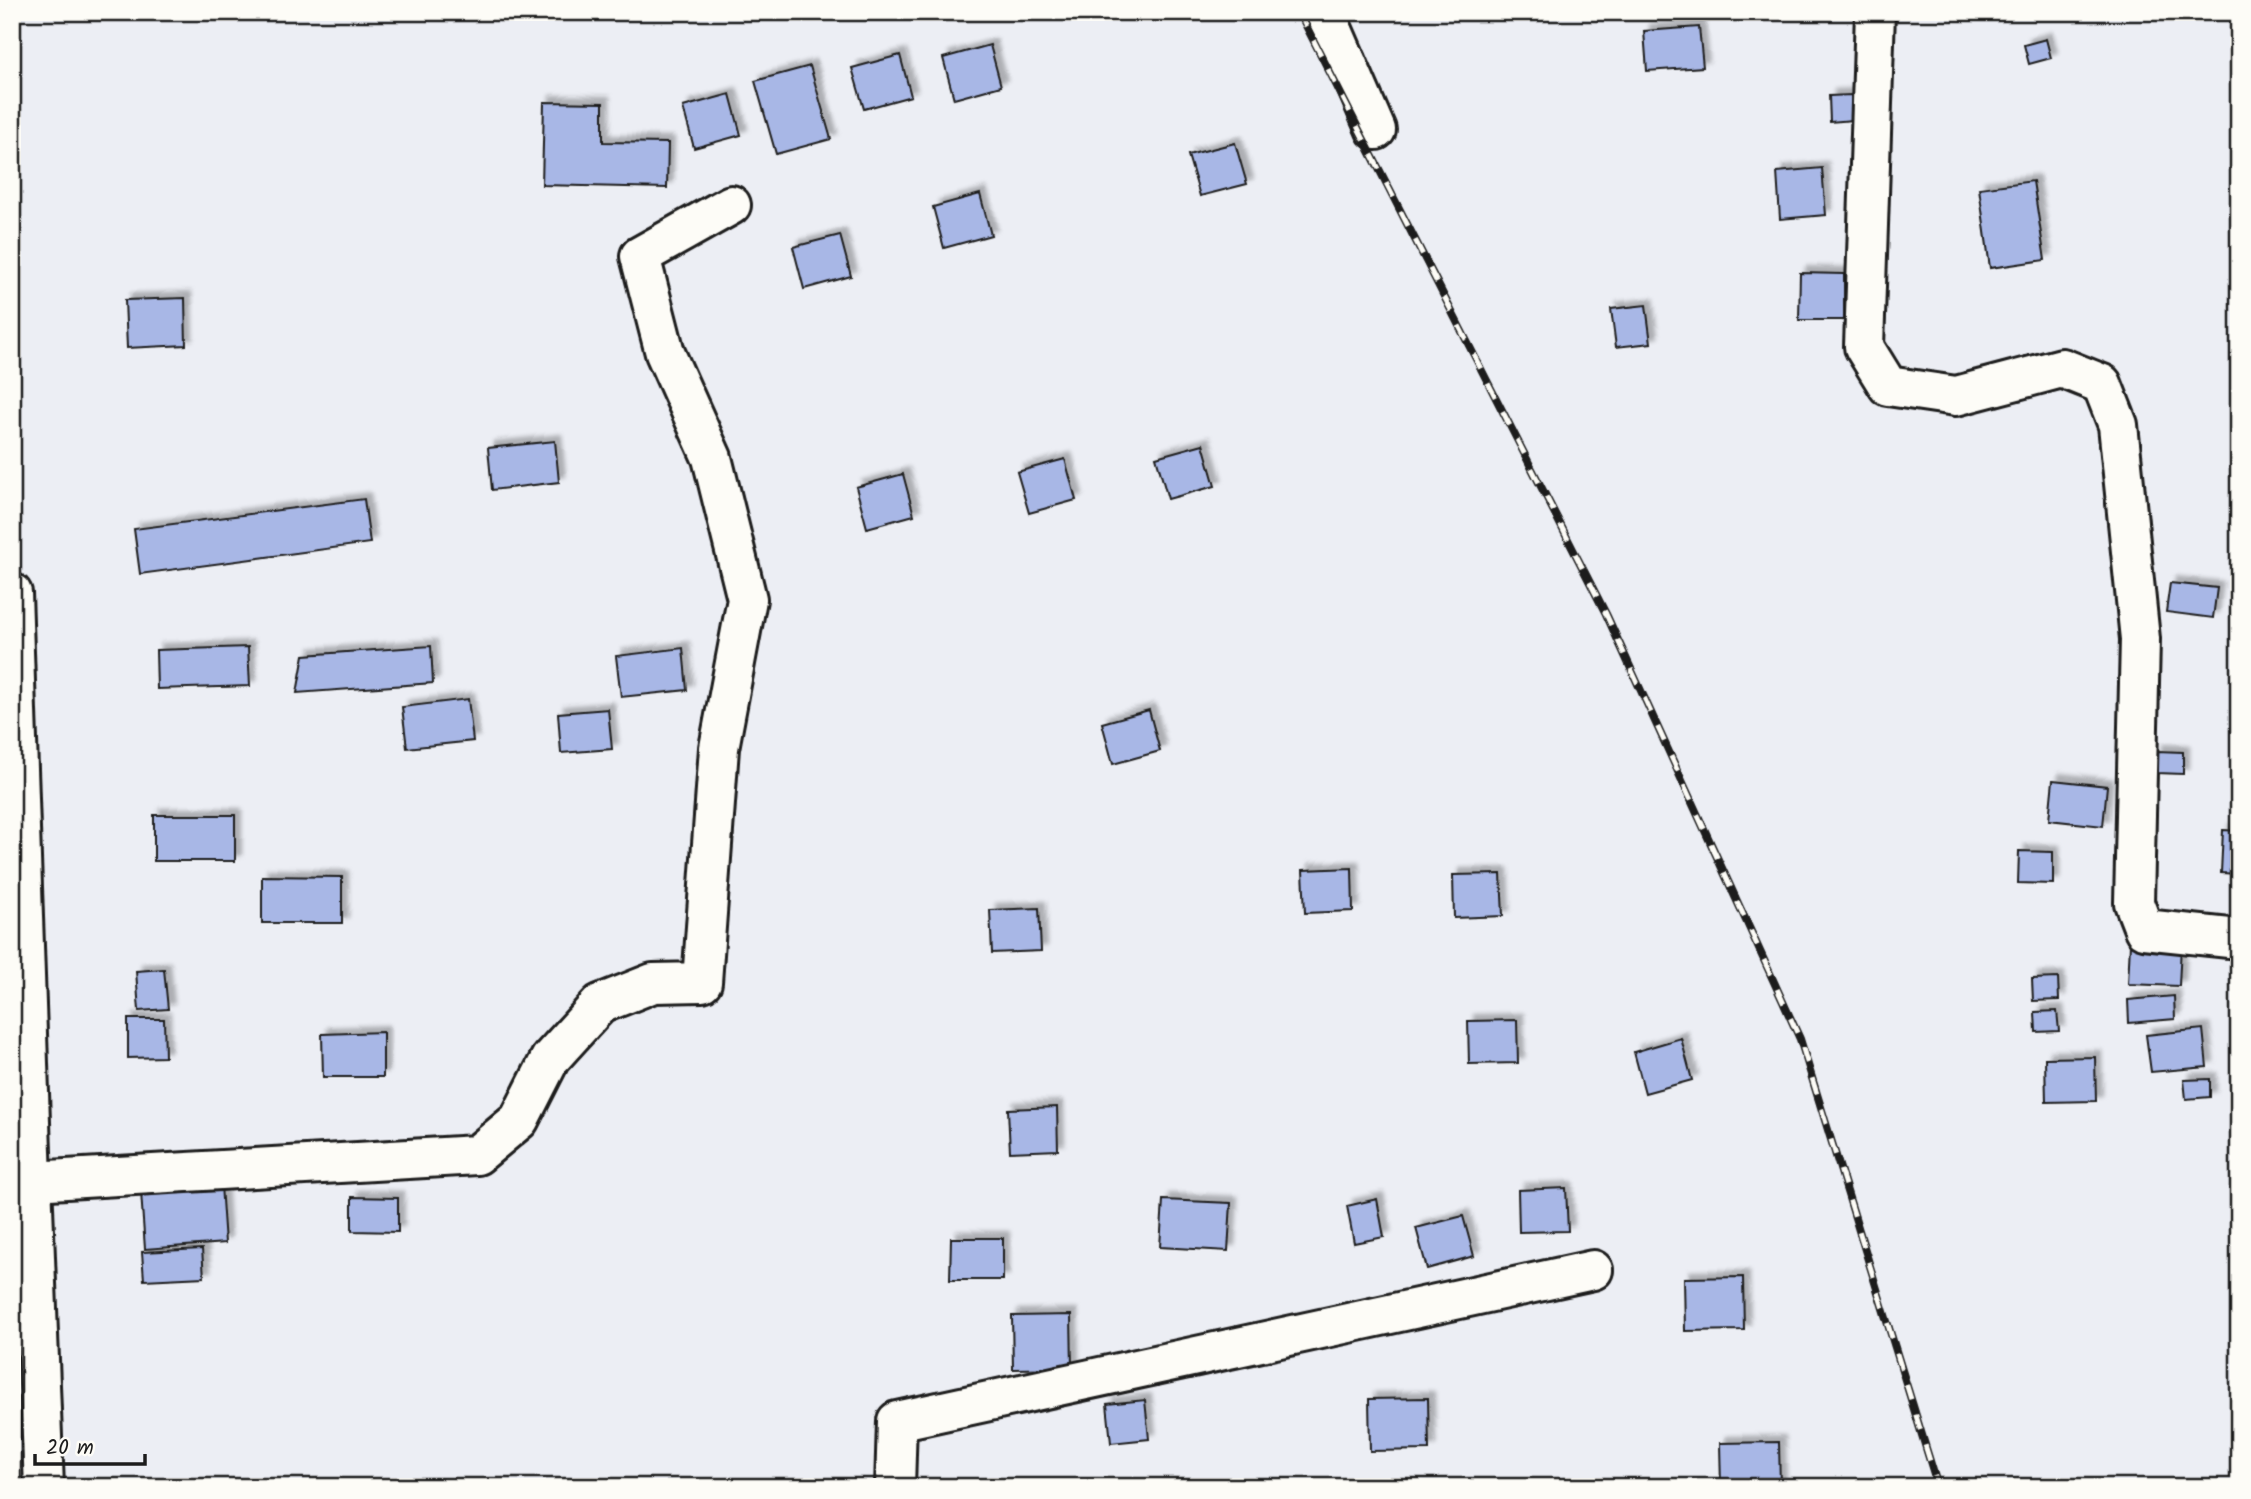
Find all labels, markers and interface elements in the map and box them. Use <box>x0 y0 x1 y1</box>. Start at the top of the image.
scale bar <box>35 1422 145 1466</box>
text: 20 m <box>46 1432 94 1465</box>

